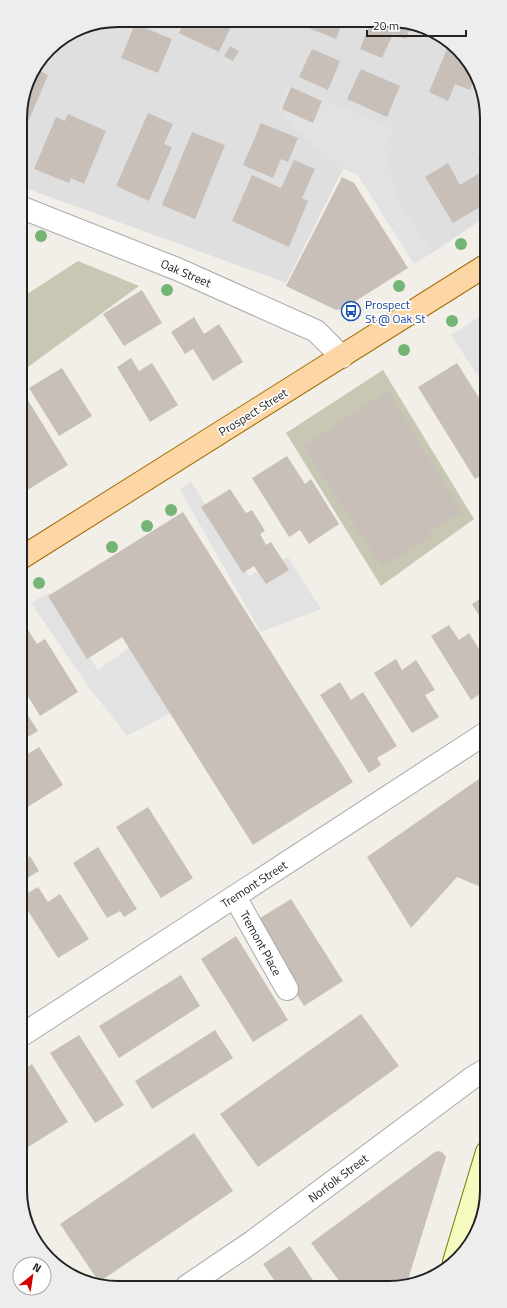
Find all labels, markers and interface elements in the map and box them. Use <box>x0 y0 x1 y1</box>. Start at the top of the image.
scale bar <box>367 12 466 38</box>
text: 20 m <box>373 16 399 35</box>
street label: Oak Street <box>158 254 215 292</box>
place label: Prospect St @ Oak St <box>365 295 426 328</box>
bus stop icon: Prospect St @ Oak St <box>340 300 362 322</box>
street label: Prospect Street <box>215 383 292 441</box>
street label: Tremont Street <box>217 855 292 913</box>
street label: Tremont Place <box>235 907 287 979</box>
street label: Norfolk Street <box>304 1149 373 1207</box>
north arrow <box>12 1256 52 1296</box>
text: N <box>30 1259 44 1276</box>

